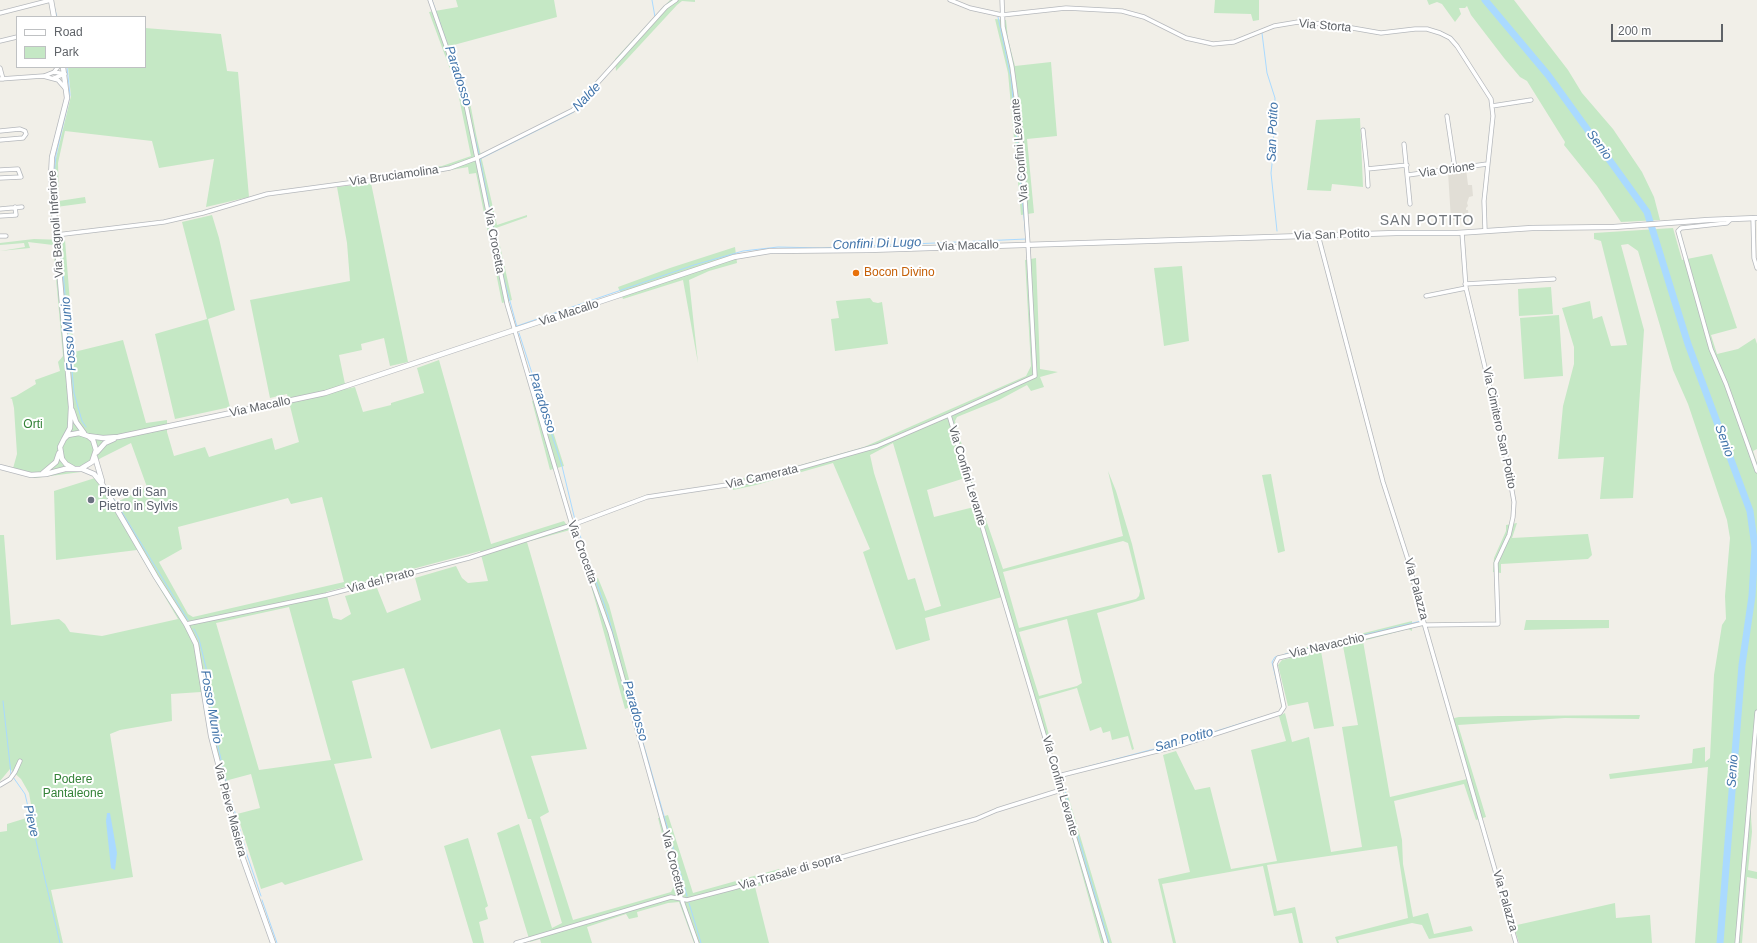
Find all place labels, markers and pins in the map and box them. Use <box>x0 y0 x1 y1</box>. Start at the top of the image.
place label: Bocon Divino <box>864 266 935 280</box>
marker: Bocon Divino <box>851 268 861 278</box>
place label: Pieve di San Pietro in Sylvis <box>99 486 178 514</box>
marker: Pieve di San Pietro in Sylvis <box>86 495 96 505</box>

